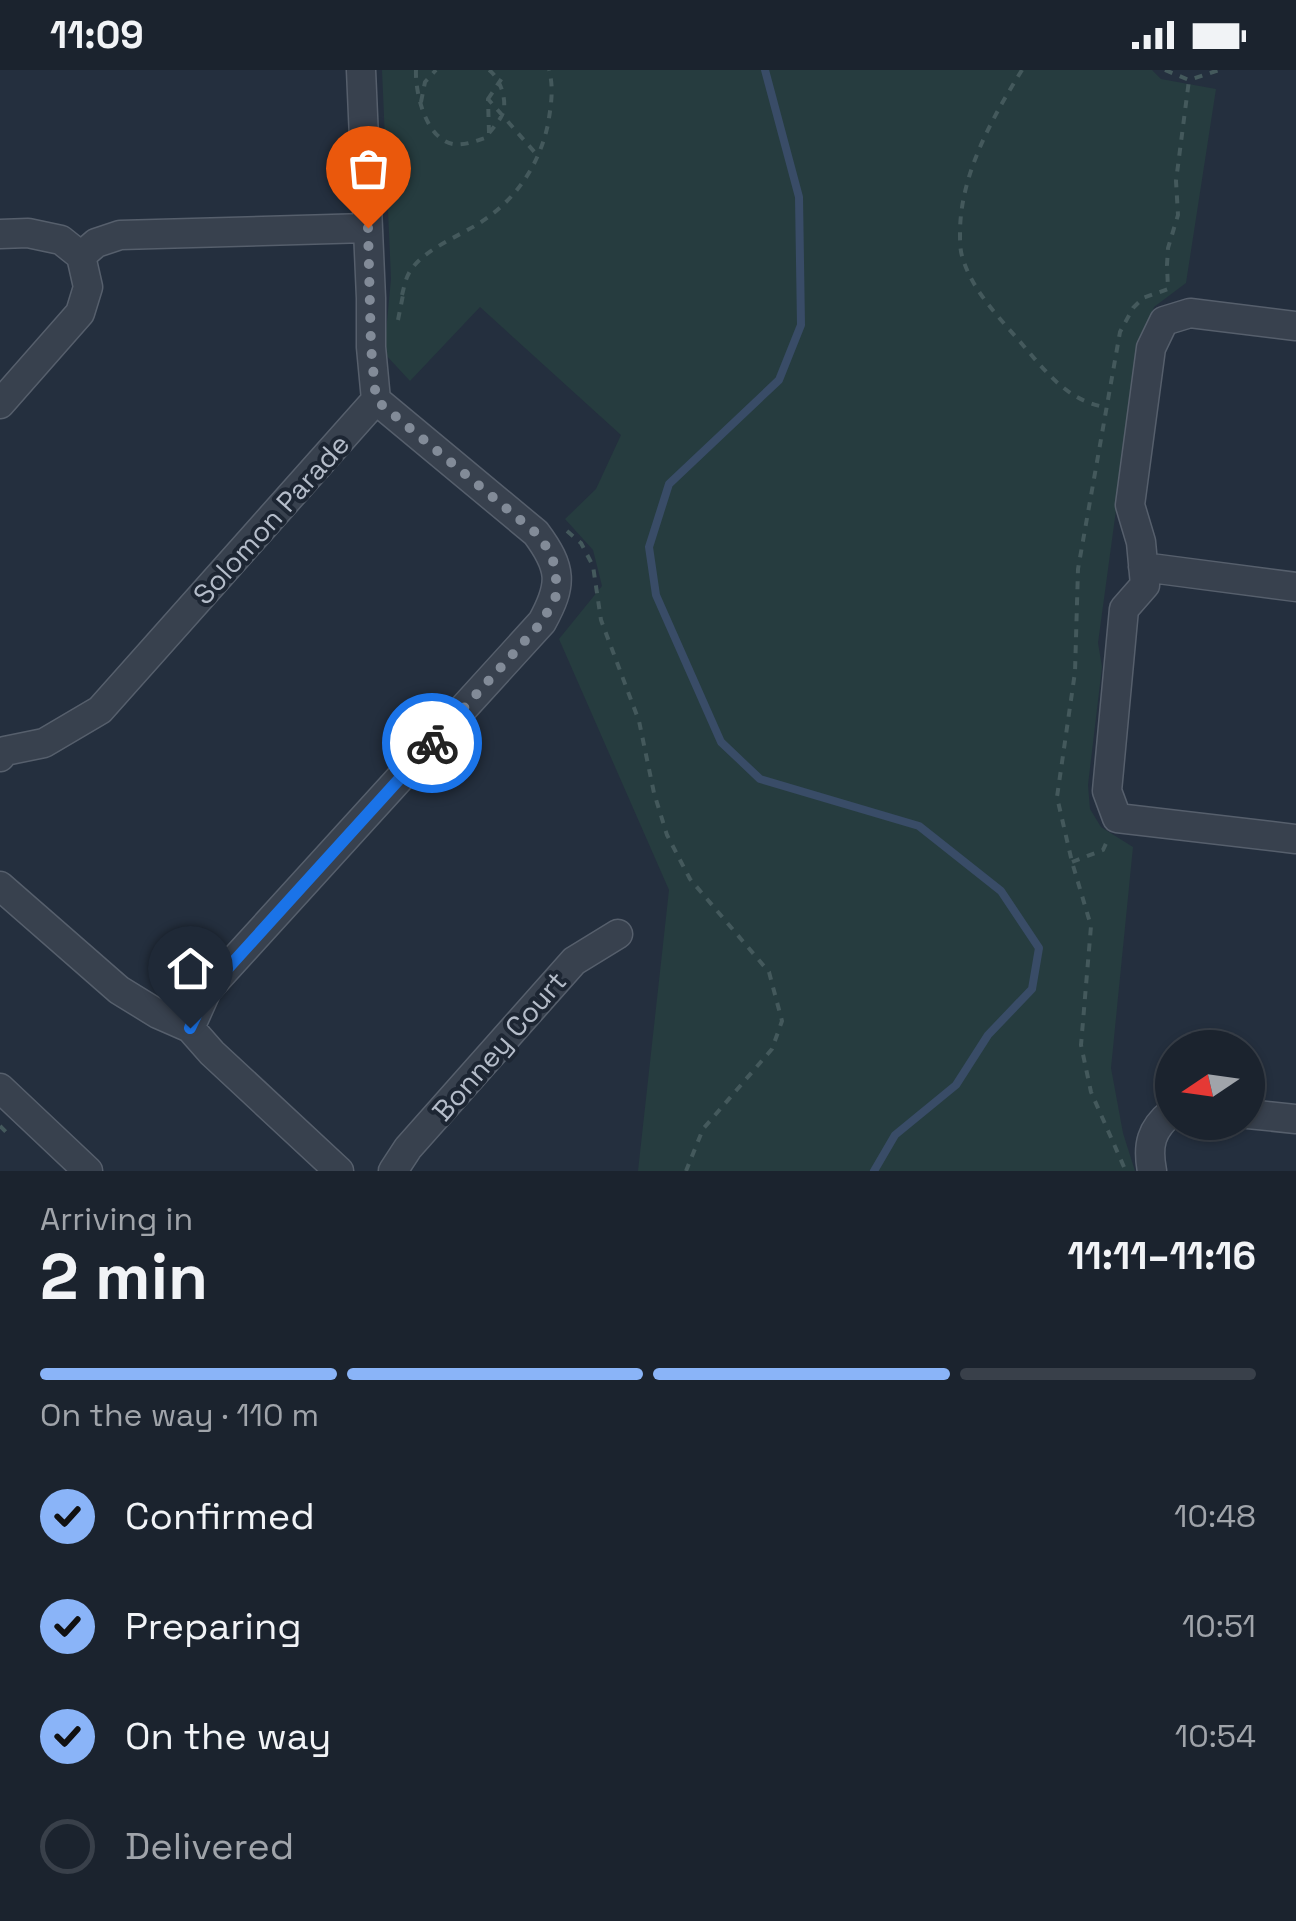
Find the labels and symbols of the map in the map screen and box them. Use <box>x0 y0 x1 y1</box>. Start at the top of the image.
pin <box>326 126 411 229</box>
street label: Solomon Parade <box>185 426 357 612</box>
courier <box>382 693 482 793</box>
pin <box>148 926 233 1029</box>
street label: Bonney Court <box>424 964 574 1128</box>
north arrow <box>1155 1030 1265 1140</box>

